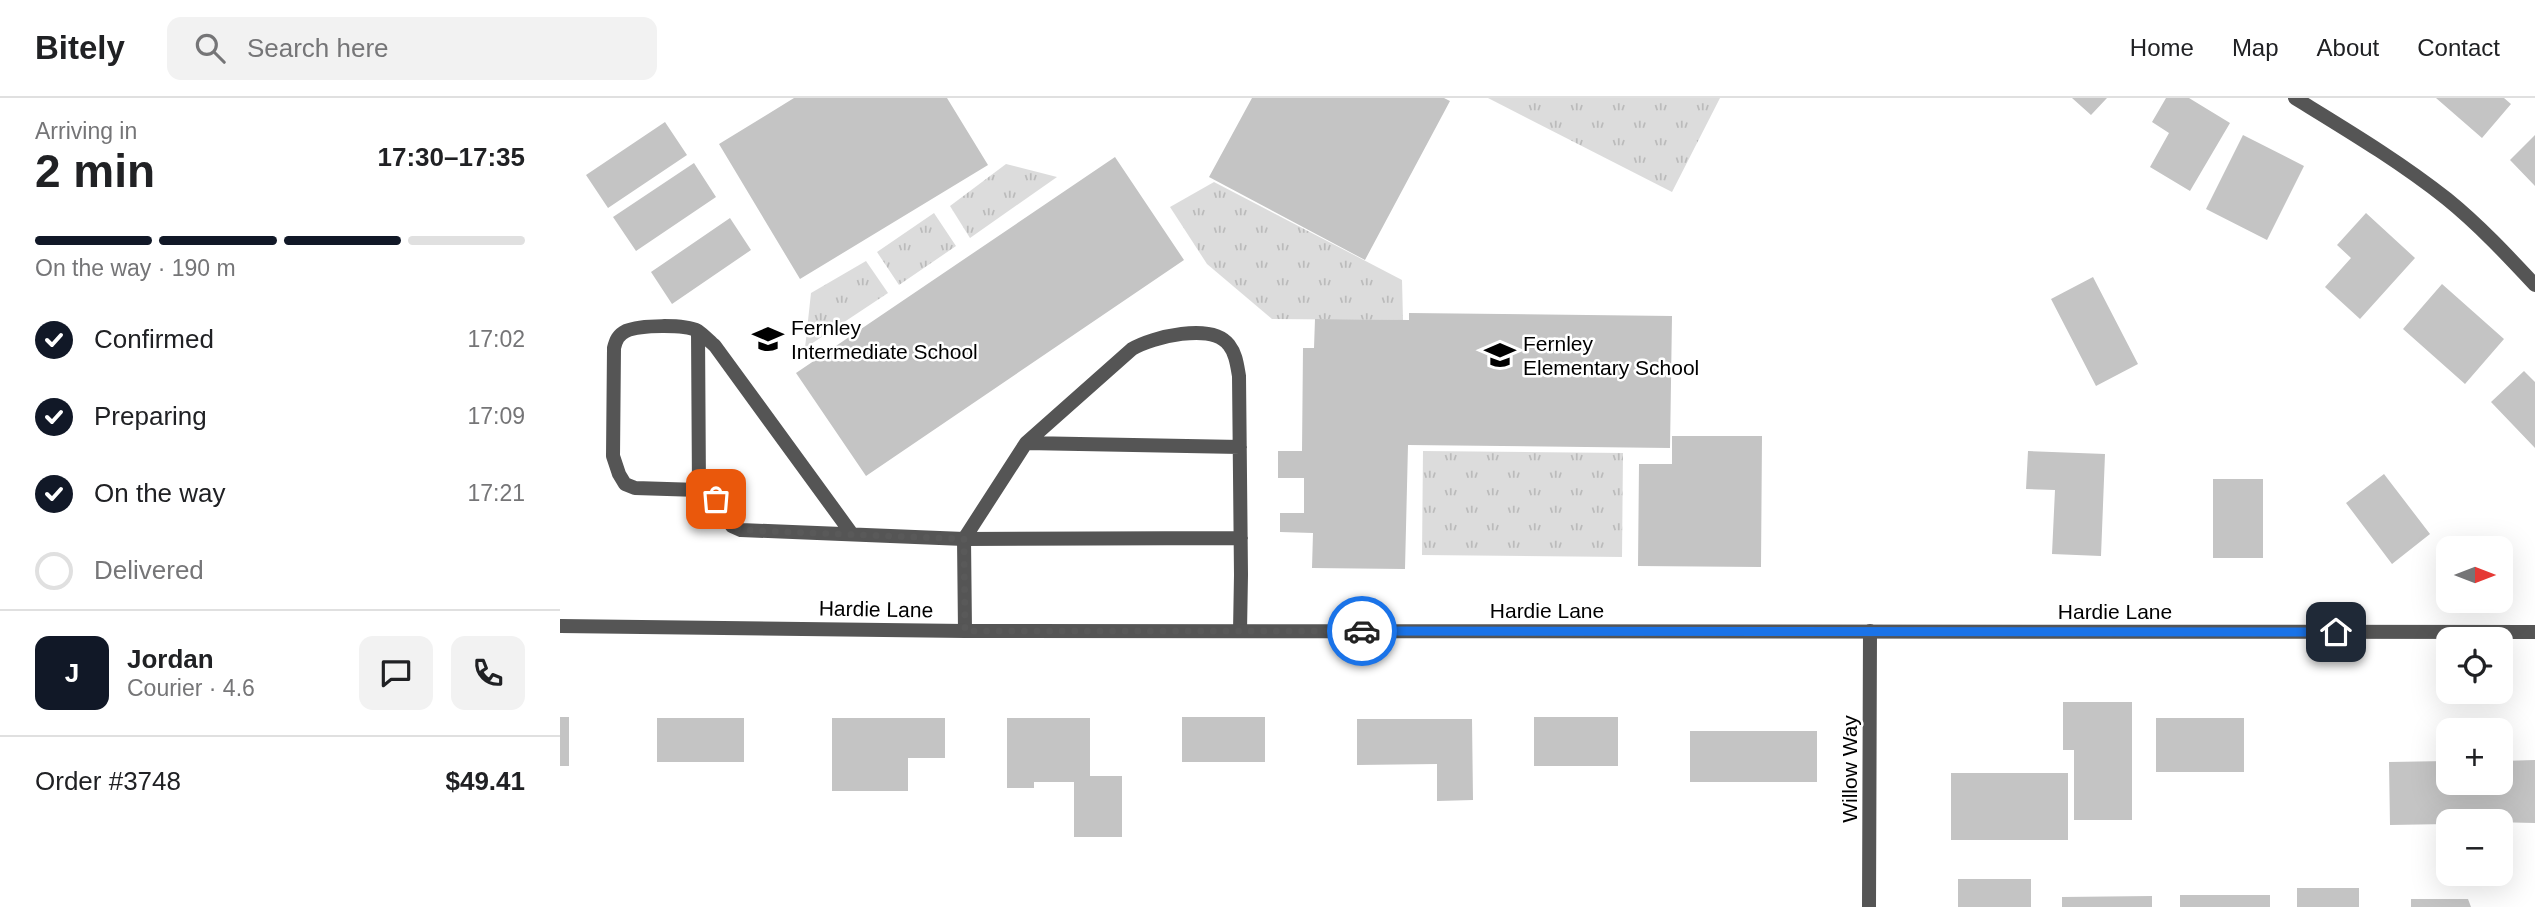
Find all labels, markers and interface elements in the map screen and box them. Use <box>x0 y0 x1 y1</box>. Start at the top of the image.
search box <box>167 17 657 80</box>
text: Bitely <box>35 29 125 66</box>
icon: search <box>191 29 229 67</box>
text: Search here <box>247 33 389 63</box>
text: Home <box>2130 34 2194 61</box>
text: Map <box>2232 34 2279 61</box>
text: About <box>2317 34 2379 61</box>
text: Contact <box>2417 34 2500 61</box>
text: Arriving in <box>35 118 137 144</box>
text: 17:30–17:35 <box>378 142 525 172</box>
text: 2 min <box>35 145 155 197</box>
text: On the way · 190 m <box>35 255 236 281</box>
place label: Fernley Intermediate School <box>791 316 978 363</box>
icon: check <box>35 321 73 359</box>
school or university icon: Fernley Intermediate School <box>751 322 785 356</box>
text: Confirmed <box>94 324 214 354</box>
text: 17:02 <box>467 326 525 352</box>
place label: Fernley Elementary School <box>1523 332 1699 379</box>
school or university icon: Fernley Elementary School <box>1483 338 1517 372</box>
icon: check <box>35 398 73 436</box>
text: Preparing <box>94 401 207 431</box>
text: 17:09 <box>467 403 525 429</box>
pin <box>686 469 746 529</box>
icon: check <box>35 475 73 513</box>
text: On the way <box>94 478 226 508</box>
text: 17:21 <box>467 480 525 506</box>
icon: bag <box>697 480 735 518</box>
north arrow <box>2436 536 2513 612</box>
map controls <box>2436 536 2513 886</box>
text: Delivered <box>94 555 204 585</box>
courier <box>1327 596 1397 666</box>
street label: Hardie Lane <box>819 597 933 621</box>
street label: Hardie Lane <box>1490 599 1604 622</box>
street label: Hardie Lane <box>2058 600 2172 623</box>
pin <box>2306 602 2366 662</box>
icon: car <box>1343 612 1381 650</box>
icon: home <box>2317 613 2355 651</box>
button: locate <box>2436 627 2513 704</box>
button: chat <box>359 636 433 710</box>
button: phone <box>451 636 525 710</box>
text: Jordan <box>127 644 214 674</box>
text: J <box>65 658 79 688</box>
text: Courier · 4.6 <box>127 675 255 701</box>
street label: Willow Way <box>1838 715 1861 823</box>
button: + <box>2436 718 2513 795</box>
text: Order #3748 <box>35 766 181 796</box>
text: $49.41 <box>445 766 525 796</box>
button: − <box>2436 809 2513 886</box>

